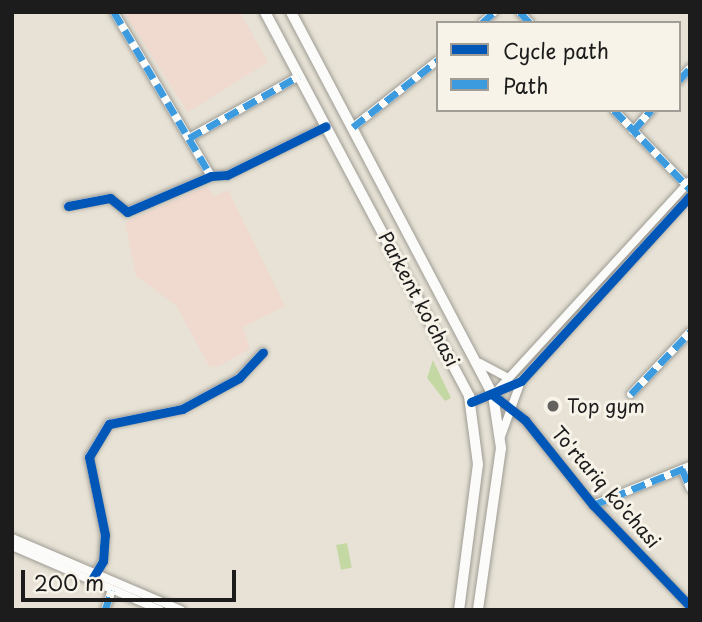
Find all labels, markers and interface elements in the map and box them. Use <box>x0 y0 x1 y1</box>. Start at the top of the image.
legend <box>436 21 681 112</box>
text: Cycle path <box>503 34 609 66</box>
text: Path <box>503 69 548 101</box>
street label: Parkent ko'chasi <box>374 228 464 370</box>
place label: Top gym <box>567 395 646 417</box>
marker: Top gym <box>545 398 561 414</box>
street label: To'rtariq ko'chasi <box>546 421 666 553</box>
scale bar <box>24 556 240 600</box>
text: 200 m <box>34 566 104 598</box>

